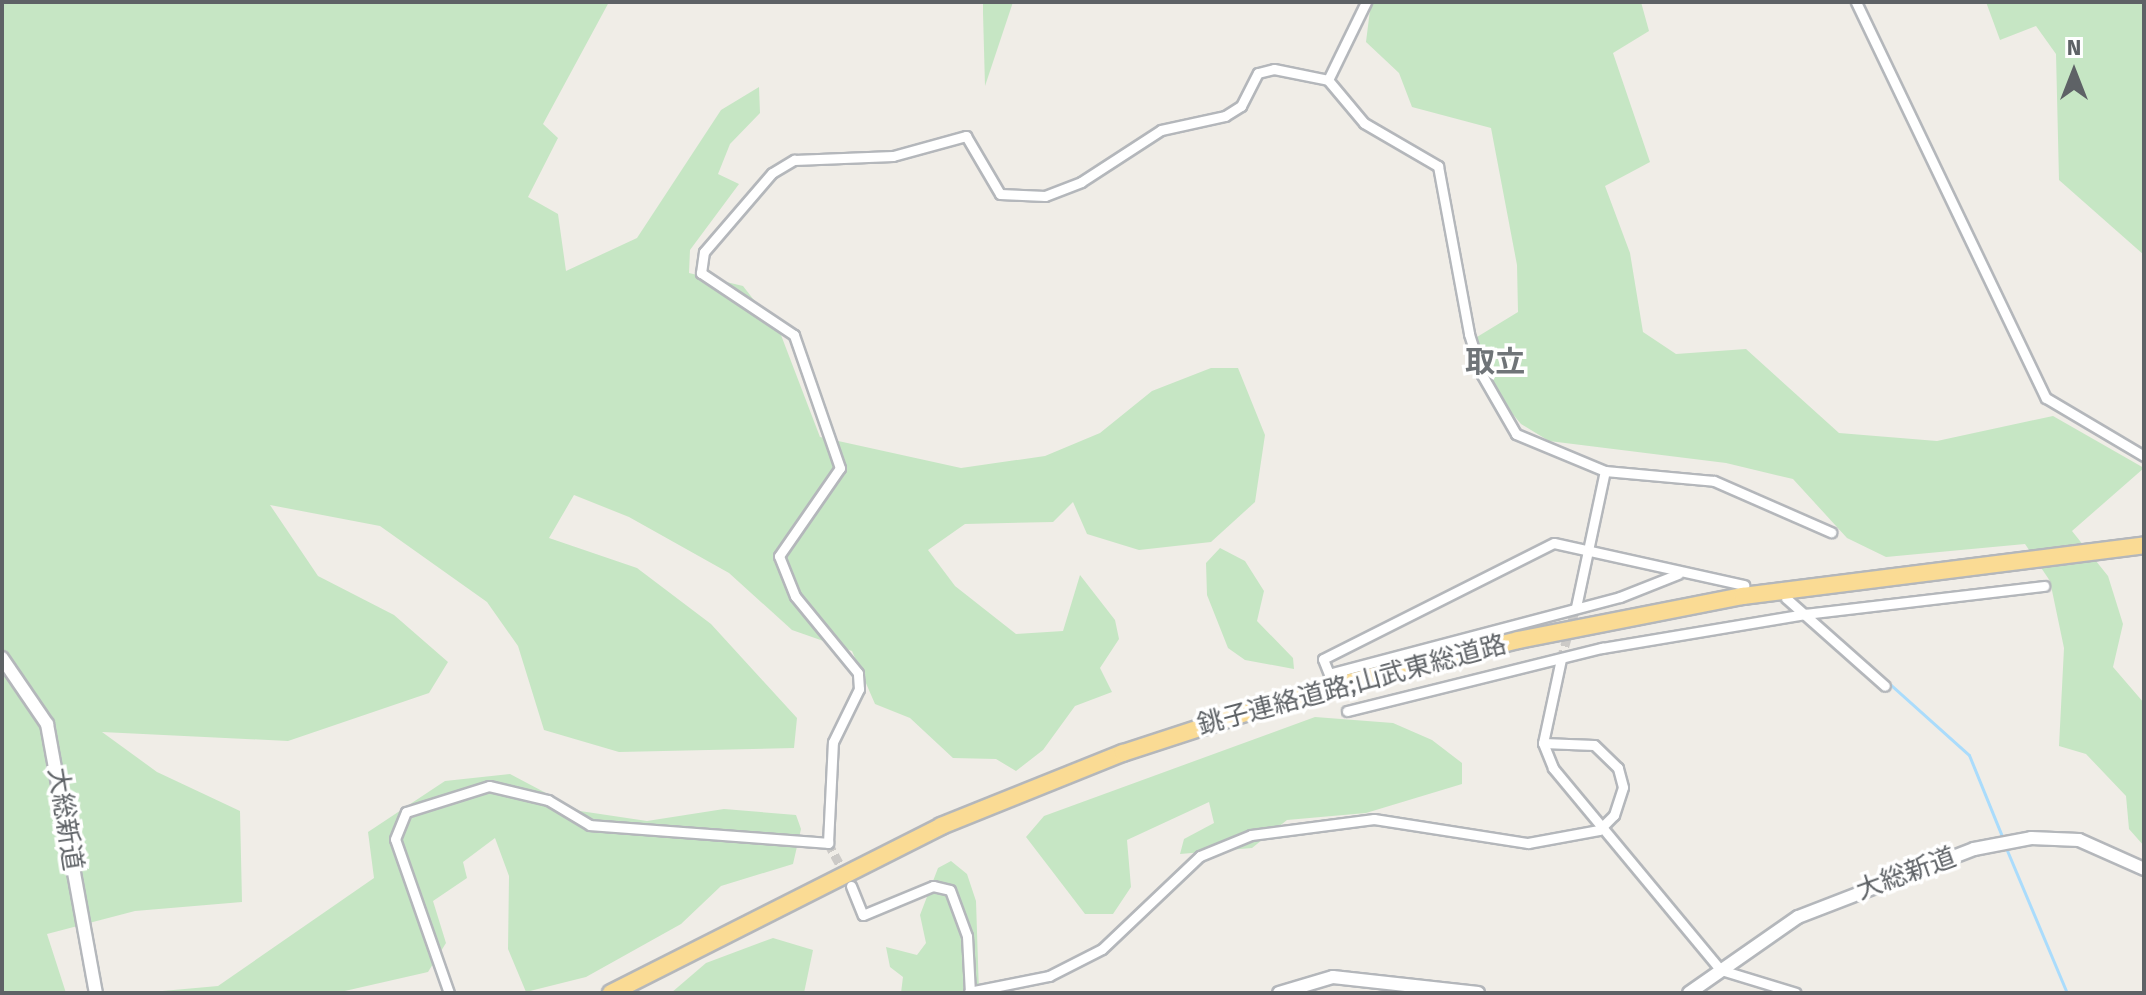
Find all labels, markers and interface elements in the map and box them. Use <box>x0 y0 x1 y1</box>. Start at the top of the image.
north arrow <box>2034 32 2114 112</box>
text: N <box>2067 34 2081 61</box>
district label: 取立 <box>1465 344 1525 380</box>
street label: 銚子連絡道路;山武東総道路 <box>1194 629 1510 741</box>
street label: 大総新道 <box>41 765 89 873</box>
street label: 大総新道 <box>1852 842 1960 906</box>

